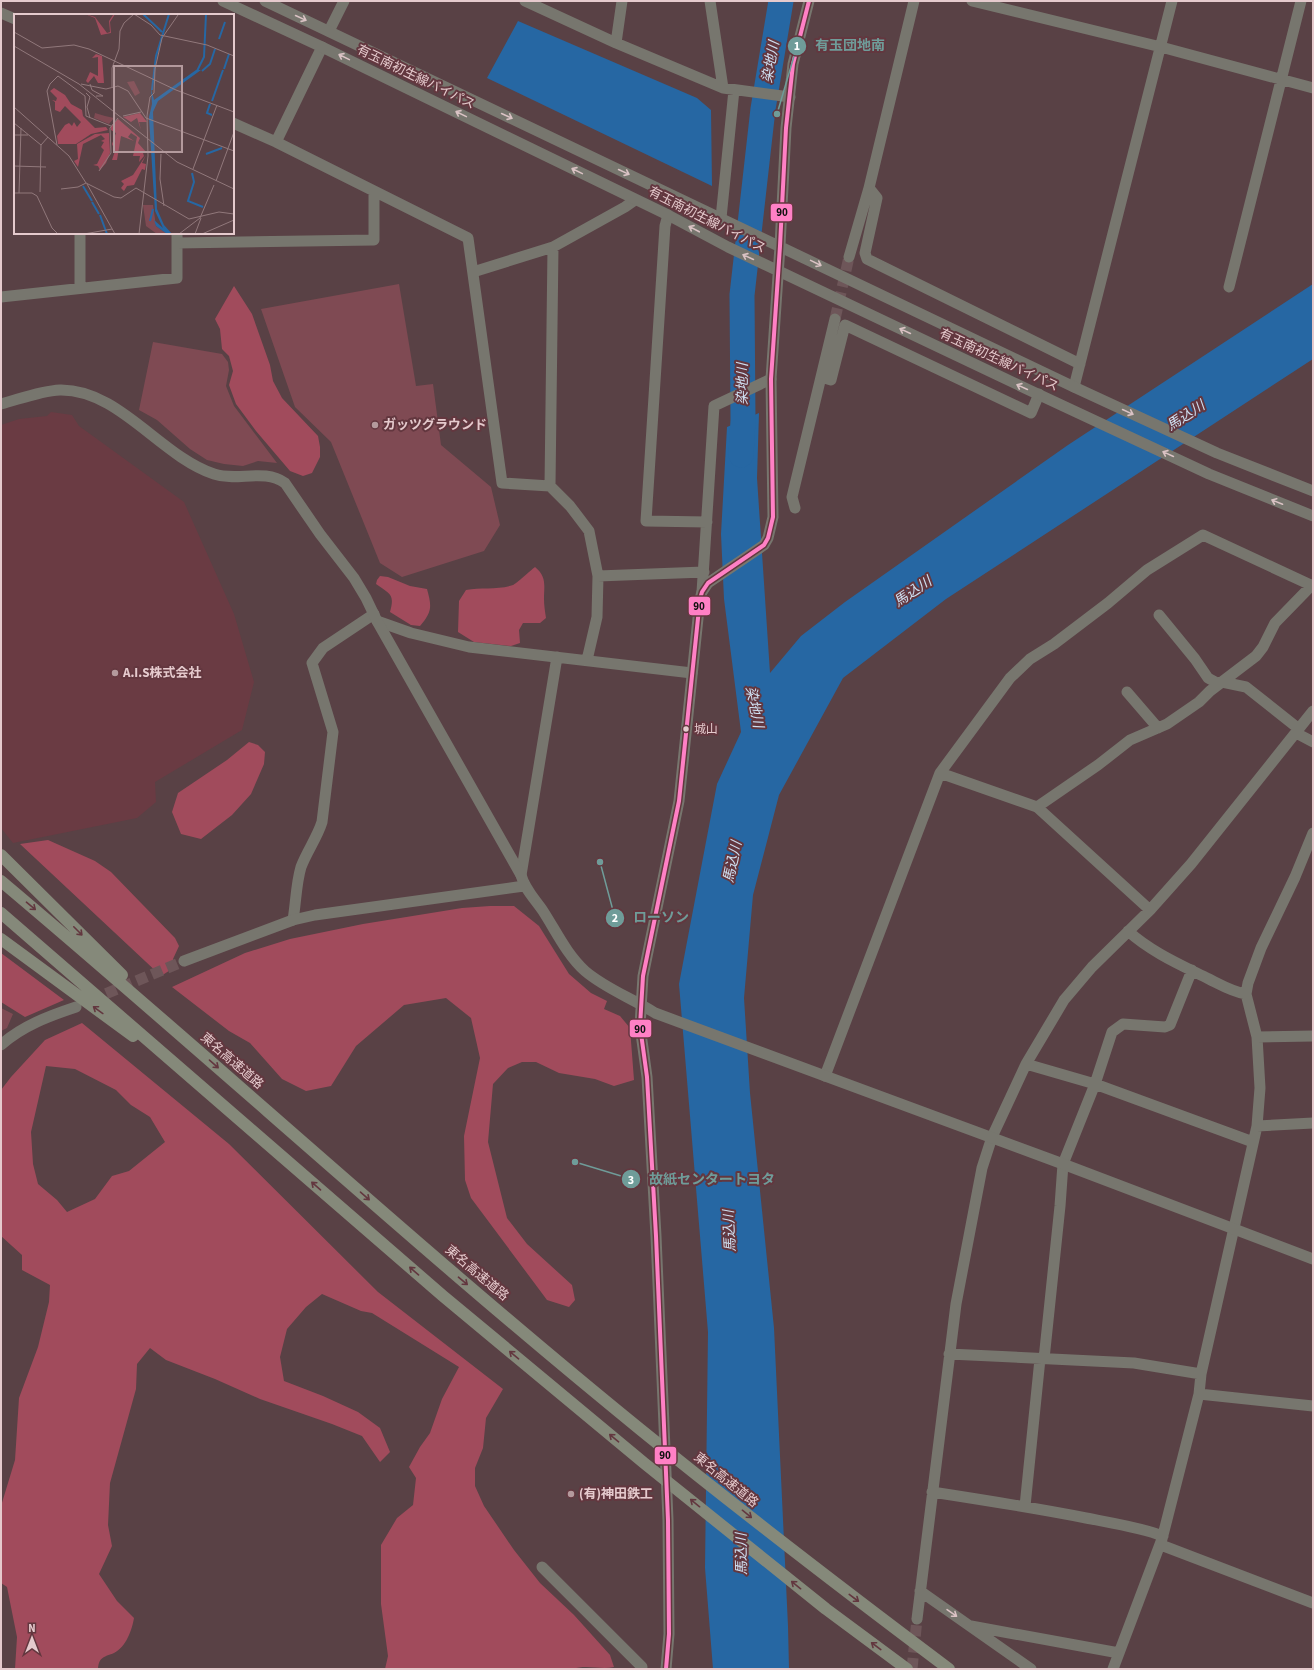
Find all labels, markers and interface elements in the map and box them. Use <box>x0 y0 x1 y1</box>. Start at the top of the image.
inset map <box>14 14 234 234</box>
one-way arrow <box>294 15 306 22</box>
callout: 有玉団地南 <box>787 33 893 59</box>
text: 有玉団地南 <box>815 36 885 56</box>
water label: 染地川 <box>758 38 785 84</box>
text: 1 <box>794 38 800 55</box>
street label: 有玉南初生線バイパス <box>354 40 478 114</box>
one-way arrow <box>338 53 350 60</box>
one-way arrow <box>455 110 467 117</box>
one-way arrow <box>500 113 512 120</box>
one-way arrow <box>572 167 584 174</box>
one-way arrow <box>618 169 630 176</box>
street label: 有玉南初生線バイパス <box>645 183 769 257</box>
line badge: 90 <box>770 203 793 222</box>
text: 90 <box>776 205 788 220</box>
one-way arrow <box>688 224 700 232</box>
one-way arrow <box>743 253 755 260</box>
one-way arrow <box>809 260 821 267</box>
street label: 有玉南初生線バイパス <box>936 324 1062 396</box>
one-way arrow <box>899 327 911 334</box>
water label: 染地川 <box>733 361 753 405</box>
one-way arrow <box>1017 383 1029 390</box>
water label: 馬込川 <box>1163 395 1211 436</box>
one-way arrow <box>1121 409 1133 416</box>
place label: ガッツグラウンド <box>383 416 487 434</box>
marker: ガッツグラウンド <box>370 420 380 430</box>
one-way arrow <box>1163 450 1175 457</box>
one-way arrow <box>1271 497 1283 505</box>
water label: 馬込川 <box>890 571 938 612</box>
line badge: 90 <box>688 596 711 616</box>
text: 90 <box>693 599 705 614</box>
place label: A.I.S株式会社 <box>122 664 201 682</box>
marker: A.I.S株式会社 <box>110 668 120 678</box>
water label: 染地川 <box>740 684 768 731</box>
place label: 城山 <box>694 721 718 738</box>
marker: 城山 <box>681 724 691 734</box>
water label: 馬込川 <box>719 837 748 885</box>
one-way arrow <box>25 902 36 911</box>
callout: ローソン <box>605 905 697 931</box>
text: ローソン <box>633 908 689 928</box>
text: 2 <box>612 910 618 927</box>
one-way arrow <box>73 927 83 936</box>
one-way arrow <box>92 1006 103 1014</box>
line badge: 90 <box>629 1019 652 1038</box>
text: 90 <box>634 1022 646 1037</box>
street label: 東名高速道路 <box>197 1029 267 1093</box>
one-way arrow <box>209 1059 219 1068</box>
callout: 故紙センタートヨタ <box>621 1166 783 1192</box>
text: 故紙センタートヨタ <box>649 1170 775 1190</box>
text: 3 <box>628 1172 634 1189</box>
one-way arrow <box>311 1181 321 1190</box>
one-way arrow <box>360 1191 370 1200</box>
water label: 馬込川 <box>719 1208 741 1252</box>
street label: 東名高速道路 <box>441 1241 513 1305</box>
one-way arrow <box>410 1267 420 1276</box>
one-way arrow <box>458 1276 469 1285</box>
one-way arrow <box>508 1350 519 1359</box>
one-way arrow <box>608 1433 619 1442</box>
line badge: 90 <box>654 1446 677 1465</box>
text: 90 <box>659 1448 671 1463</box>
street label: 東名高速道路 <box>690 1448 762 1512</box>
place label: (有)神田鉄工 <box>579 1485 653 1503</box>
marker: (有)神田鉄工 <box>566 1489 576 1499</box>
one-way arrow <box>689 1499 700 1508</box>
one-way arrow <box>741 1509 752 1518</box>
water label: 馬込川 <box>732 1531 752 1575</box>
one-way arrow <box>791 1580 801 1589</box>
one-way arrow <box>848 1593 859 1602</box>
one-way arrow <box>947 1609 958 1617</box>
north arrow <box>12 1618 52 1658</box>
text: N <box>28 1621 36 1636</box>
one-way arrow <box>870 1642 881 1650</box>

